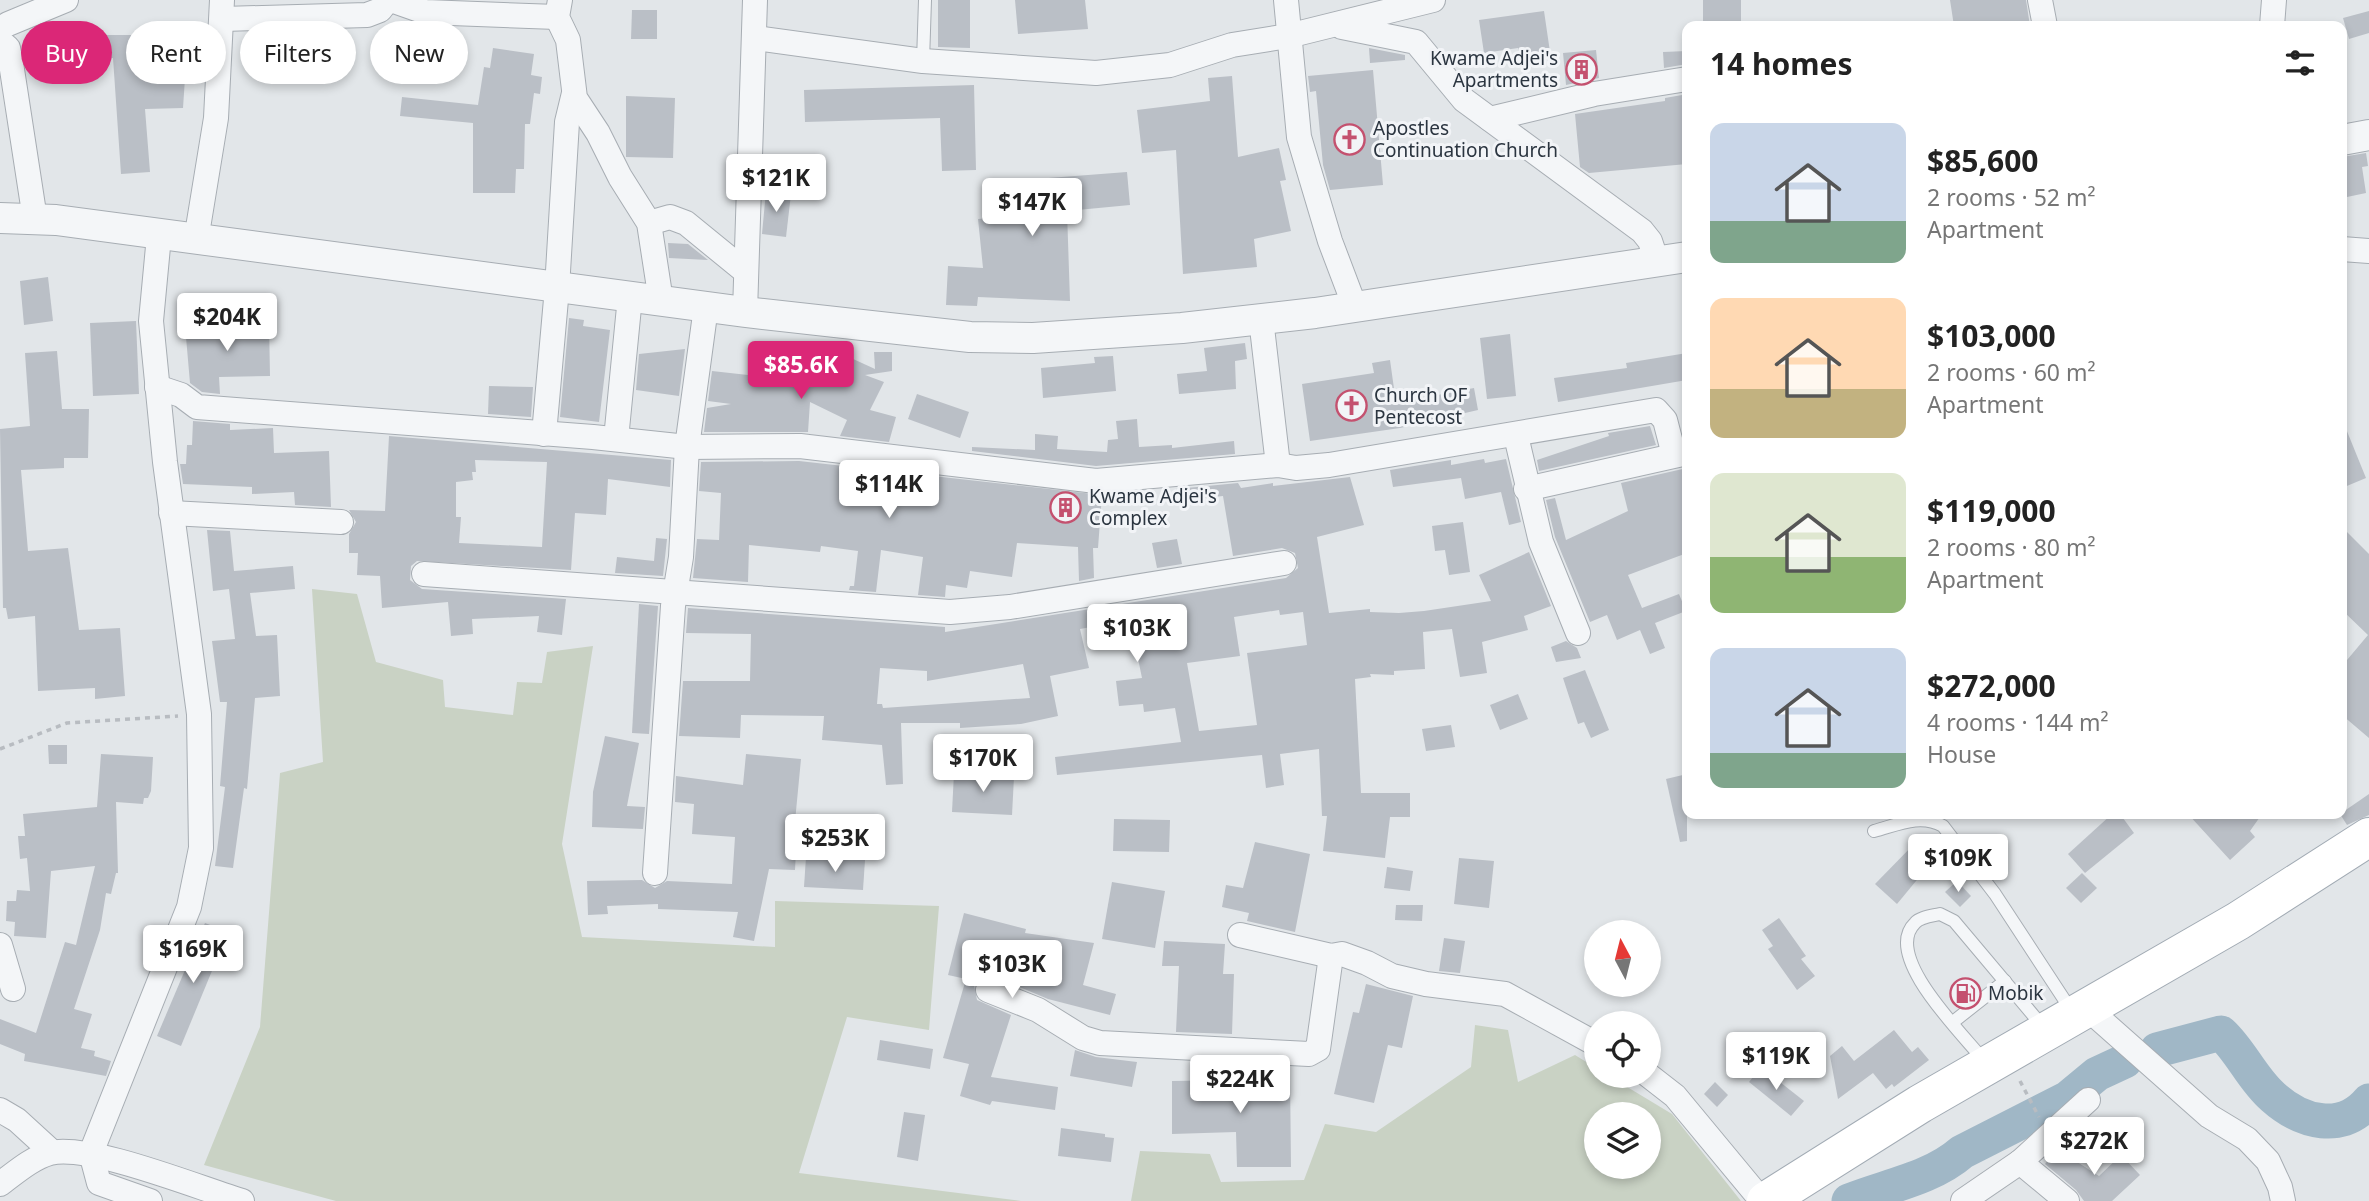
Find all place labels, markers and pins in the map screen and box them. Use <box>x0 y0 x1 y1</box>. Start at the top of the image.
place label: Kwame Adjei's Apartments <box>1430 45 1558 93</box>
building icon: Kwame Adjei's Apartments <box>1564 52 1598 86</box>
place label: Apostles Continuation Church <box>1373 115 1558 163</box>
church icon: Apostles Continuation Church <box>1333 122 1367 156</box>
pin: $121K <box>727 154 825 214</box>
pin: $147K <box>983 178 1081 238</box>
pin: $204K <box>178 294 276 353</box>
pin: $85.6K <box>744 342 858 401</box>
place label: Church OF Pentecost <box>1374 382 1468 430</box>
church icon: Church OF Pentecost <box>1334 389 1368 423</box>
pin: $114K <box>840 461 938 520</box>
place label: Kwame Adjei's Complex <box>1089 483 1217 531</box>
building icon: Kwame Adjei's Complex <box>1049 490 1083 524</box>
pin: $103K <box>1088 604 1186 664</box>
pin: $170K <box>934 734 1032 794</box>
pin: $253K <box>786 814 884 874</box>
pin: $109K <box>1909 834 2007 894</box>
pin: $169K <box>144 926 242 985</box>
pin: $103K <box>963 940 1061 1000</box>
fuel station icon: Mobik <box>1948 976 1982 1010</box>
place label: Mobik <box>1988 980 2043 1006</box>
pin: $119K <box>1727 1032 1825 1092</box>
pin: $224K <box>1191 1056 1289 1115</box>
pin: $272K <box>2045 1118 2143 1177</box>

